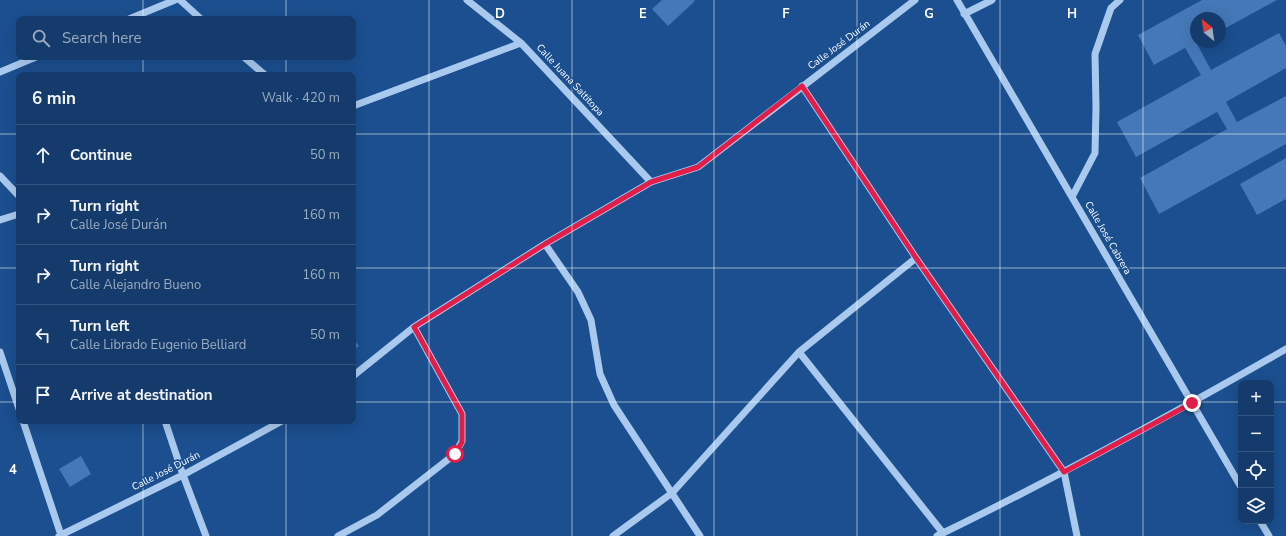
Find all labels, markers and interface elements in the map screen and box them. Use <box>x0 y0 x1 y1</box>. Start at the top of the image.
text: D <box>495 5 505 23</box>
text: E <box>639 5 647 23</box>
text: F <box>782 5 790 23</box>
text: G <box>924 5 934 23</box>
text: H <box>1067 5 1077 23</box>
north arrow <box>1190 12 1226 48</box>
search box <box>16 16 356 60</box>
street label: Calle José Durán <box>805 17 873 73</box>
icon: search <box>30 27 52 49</box>
text: Search here <box>62 28 142 48</box>
street label: Calle Juana Saltitopa <box>533 41 607 119</box>
text: 6 min <box>32 87 76 110</box>
text: Walk · 420 m <box>262 89 340 107</box>
icon: ahead <box>32 144 54 166</box>
text: Continue <box>70 145 132 165</box>
text: 50 m <box>310 146 340 164</box>
text: Turn right <box>70 196 139 216</box>
street label: Calle José Cabrera <box>1081 199 1135 277</box>
icon: right <box>32 204 54 226</box>
text: 160 m <box>302 206 340 224</box>
text: Calle José Durán <box>70 216 167 234</box>
text: Turn right <box>70 256 139 276</box>
icon: right <box>32 264 54 286</box>
text: 160 m <box>302 266 340 284</box>
text: Calle Alejandro Bueno <box>70 276 201 294</box>
text: Turn left <box>70 316 129 336</box>
icon: left <box>32 324 54 346</box>
text: 50 m <box>310 326 340 344</box>
text: Calle Librado Eugenio Belliard <box>70 336 246 354</box>
map controls <box>1238 380 1274 524</box>
button: + <box>1238 380 1274 416</box>
icon: arrive <box>32 384 54 406</box>
text: Arrive at destination <box>70 385 213 405</box>
route end <box>1183 394 1201 412</box>
button: − <box>1238 416 1274 452</box>
route start <box>446 445 464 463</box>
street label: Calle José Durán <box>130 448 202 494</box>
button: locate <box>1238 452 1274 488</box>
text: 4 <box>9 461 17 479</box>
button: layers <box>1238 488 1274 524</box>

